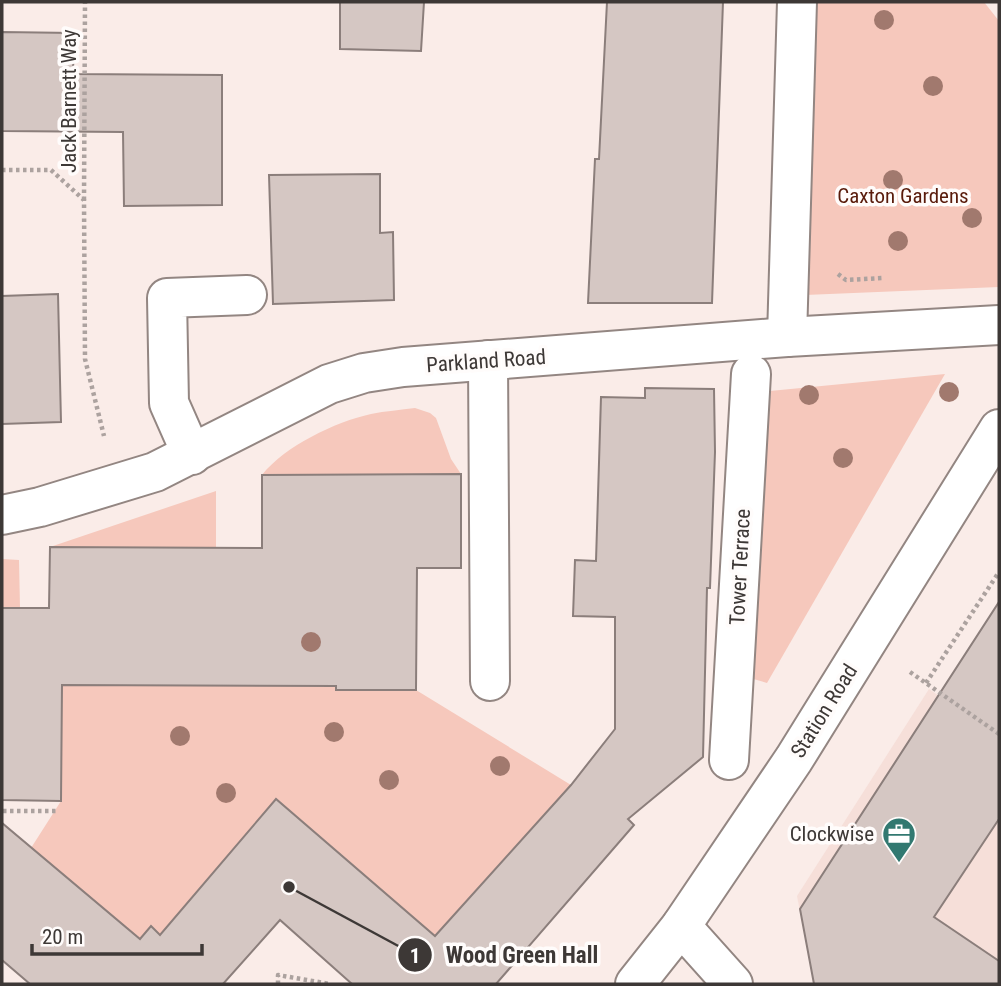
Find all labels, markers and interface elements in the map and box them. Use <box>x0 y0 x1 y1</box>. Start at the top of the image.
street label: Jack Barnett Way <box>57 29 81 173</box>
park label: Caxton Gardens <box>837 184 969 208</box>
street label: Parkland Road <box>425 345 547 377</box>
street label: Tower Terrace <box>725 508 755 626</box>
street label: Station Road <box>786 660 862 762</box>
office icon: Clockwise <box>880 815 918 864</box>
place label: Clockwise <box>790 822 874 846</box>
scale bar <box>32 912 201 956</box>
text: 20 m <box>42 925 83 949</box>
callout: Wood Green Hall <box>397 933 613 977</box>
text: Wood Green Hall <box>446 942 598 969</box>
text: 1 <box>410 944 420 968</box>

